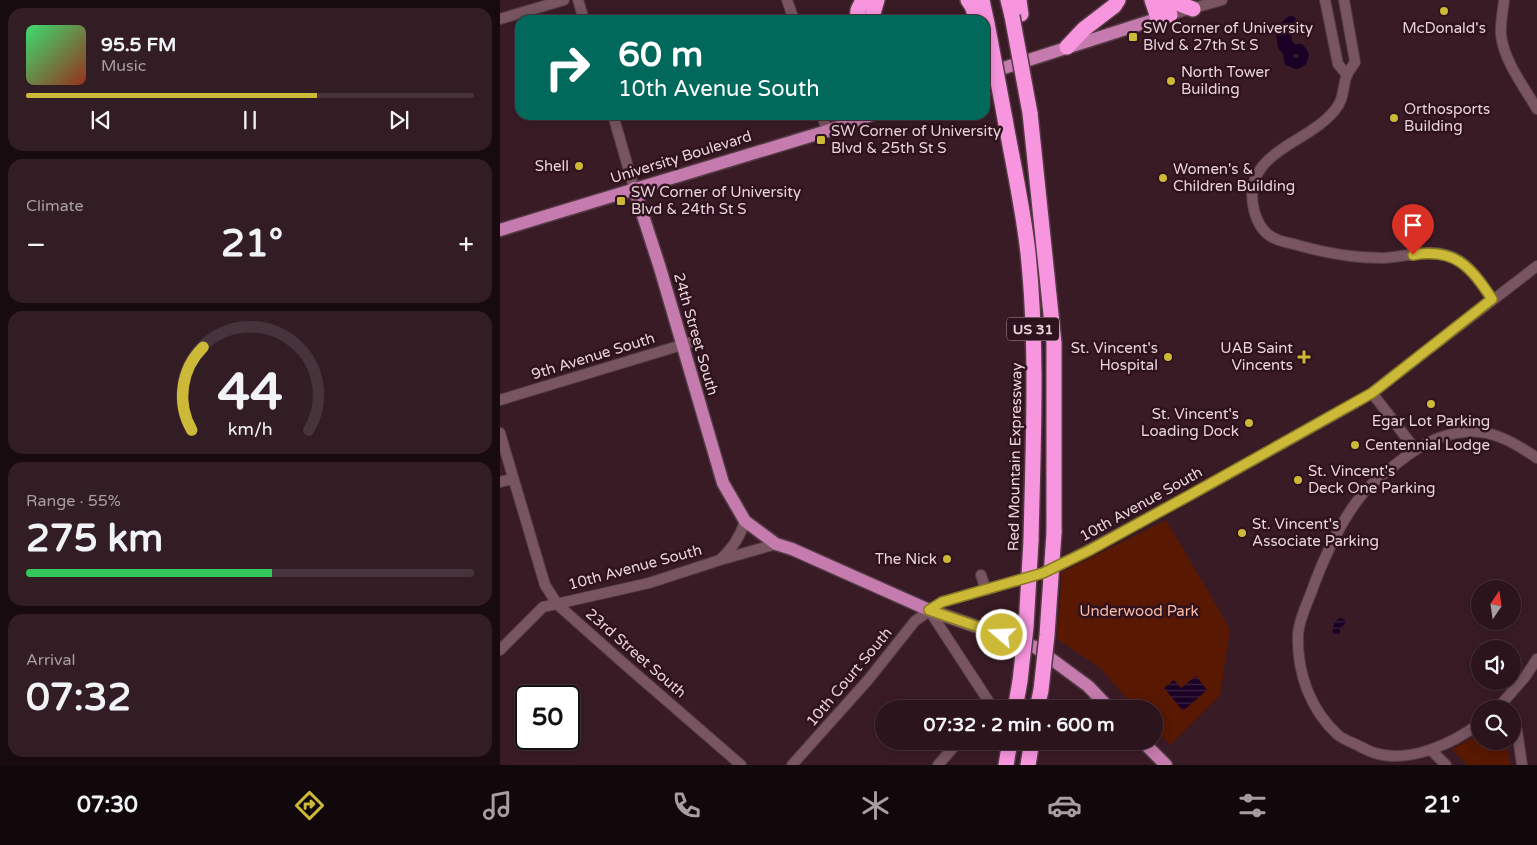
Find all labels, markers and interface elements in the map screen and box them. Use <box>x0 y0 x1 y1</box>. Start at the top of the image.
marker: McDonald's <box>1438 5 1450 17</box>
place label: SW Corner of University Blvd & 27th St S <box>1143 19 1313 54</box>
place label: McDonald's <box>1402 19 1486 37</box>
marker: SW Corner of University Blvd & 27th St S <box>1127 31 1139 43</box>
text: 95.5 FM <box>101 34 176 56</box>
text: 60 m <box>618 34 703 76</box>
icon: right <box>535 35 600 100</box>
text: Music <box>101 56 146 76</box>
place label: North Tower Building <box>1181 63 1270 98</box>
marker: North Tower Building <box>1165 75 1177 87</box>
text: 10th Avenue South <box>618 76 820 102</box>
place label: Orthosports Building <box>1404 100 1490 135</box>
icon: previous <box>87 106 115 134</box>
icon: pause <box>236 106 264 134</box>
icon: next <box>385 106 413 134</box>
marker: Orthosports Building <box>1388 112 1400 124</box>
place label: SW Corner of University Blvd & 25th St S <box>831 122 1001 157</box>
street label: University Boulevard <box>608 127 754 187</box>
marker: SW Corner of University Blvd & 25th St S <box>815 134 827 146</box>
place label: Shell <box>535 157 569 175</box>
marker: Shell <box>573 160 585 172</box>
place label: Women's & Children Building <box>1173 160 1295 195</box>
marker: Women's & Children Building <box>1157 172 1169 184</box>
place label: SW Corner of University Blvd & 24th St S <box>631 183 801 218</box>
marker: SW Corner of University Blvd & 24th St S <box>615 195 627 207</box>
text: Climate <box>26 196 84 216</box>
pin <box>1392 204 1434 255</box>
icon: arrive <box>1399 211 1427 239</box>
text: 21° <box>221 221 283 267</box>
text: − <box>26 228 46 262</box>
text: + <box>458 228 474 262</box>
street label: 24th Street South <box>670 271 722 397</box>
road number: US 31 <box>1007 318 1059 340</box>
street label: 9th Avenue South <box>529 329 657 383</box>
place label: St. Vincent's Hospital <box>1071 339 1158 374</box>
place label: UAB Saint Vincents <box>1220 339 1293 374</box>
marker: UAB Saint Vincents <box>1297 350 1311 364</box>
marker: St. Vincent's Hospital <box>1162 351 1174 363</box>
text: 44 <box>217 361 283 424</box>
street label: Red Mountain Expressway <box>1004 363 1026 551</box>
marker: Egar Lot Parking <box>1425 398 1437 410</box>
place label: St. Vincent's Loading Dock <box>1141 405 1239 440</box>
place label: Egar Lot Parking <box>1372 412 1490 430</box>
marker: St. Vincent's Loading Dock <box>1243 417 1255 429</box>
text: km/h <box>228 419 272 440</box>
place label: Centennial Lodge <box>1365 436 1490 454</box>
marker: Centennial Lodge <box>1349 439 1361 451</box>
place label: St. Vincent's Deck One Parking <box>1308 462 1436 497</box>
street label: 10th Avenue South <box>1076 463 1206 545</box>
marker: St. Vincent's Deck One Parking <box>1292 474 1304 486</box>
text: Range · 55% <box>26 491 121 511</box>
place label: St. Vincent's Associate Parking <box>1252 515 1379 550</box>
text: 275 km <box>26 516 163 562</box>
marker: St. Vincent's Associate Parking <box>1236 527 1248 539</box>
street label: 10th Avenue South <box>566 541 704 593</box>
place label: The Nick <box>875 550 937 568</box>
marker: The Nick <box>941 553 953 565</box>
north arrow <box>1471 580 1521 630</box>
map controls <box>1471 580 1521 750</box>
park label: Underwood Park <box>1079 602 1199 620</box>
street label: 23rd Street South <box>582 605 690 701</box>
position arrow <box>975 608 1027 660</box>
street label: 10th Court South <box>802 624 896 730</box>
button: sound <box>1471 640 1521 690</box>
text: Arrival <box>26 650 75 670</box>
text: 07:32 <box>26 675 131 721</box>
speed limit sign: 50 <box>515 685 580 750</box>
button: search <box>1471 700 1521 750</box>
text: 07:32 · 2 min · 600 m <box>923 714 1115 736</box>
icon: directions <box>292 788 327 823</box>
icon: music <box>480 788 515 823</box>
icon: phone <box>669 788 704 823</box>
icon: climate <box>858 788 893 823</box>
icon: car <box>1047 788 1082 823</box>
icon: filters <box>1235 788 1270 823</box>
text: 07:30 <box>77 792 138 818</box>
text: 21° <box>1424 792 1460 818</box>

